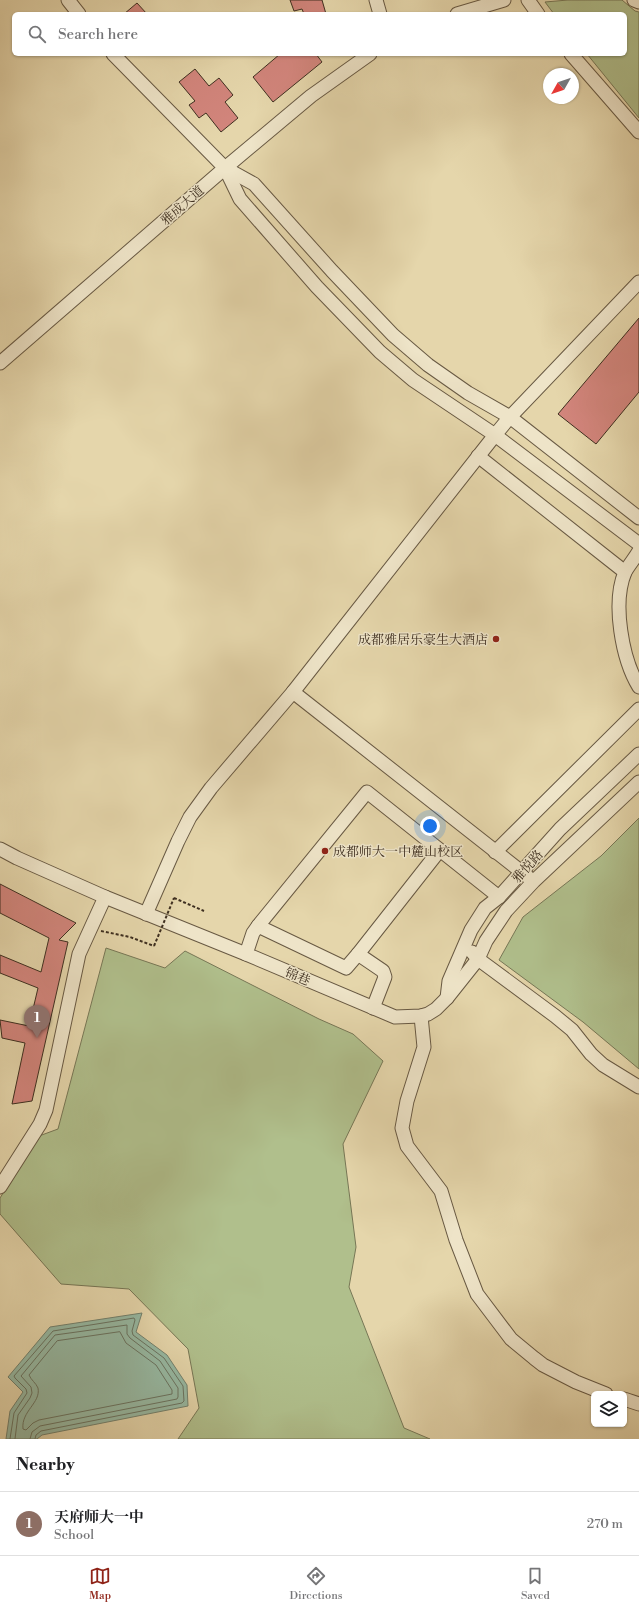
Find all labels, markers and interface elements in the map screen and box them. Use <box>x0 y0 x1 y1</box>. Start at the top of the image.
search box <box>12 12 627 56</box>
icon: search <box>26 23 48 45</box>
text: Search here <box>58 25 138 44</box>
north arrow <box>543 68 579 104</box>
street label: 雅成大道 <box>158 183 208 229</box>
place label: 成都雅居乐豪生大酒店 <box>358 632 488 648</box>
marker: 成都雅居乐豪生大酒店 <box>491 634 501 644</box>
your location <box>420 816 440 836</box>
place label: 成都师大一中麓山校区 <box>333 844 463 860</box>
marker: 成都师大一中麓山校区 <box>320 846 330 856</box>
street label: 雅悦路 <box>509 847 547 887</box>
street label: 锦巷 <box>283 964 313 989</box>
pin: 1 <box>24 1005 50 1038</box>
map controls <box>591 1391 627 1427</box>
button: layers <box>591 1391 627 1427</box>
text: Nearby <box>16 1454 75 1476</box>
text: 天府师大一中 <box>54 1508 144 1527</box>
text: 1 <box>26 1516 32 1532</box>
text: 270 m <box>587 1516 623 1532</box>
text: School <box>54 1527 94 1543</box>
tab: Map <box>89 1565 111 1603</box>
tab: Directions <box>290 1565 343 1603</box>
tab: Saved <box>521 1565 550 1603</box>

